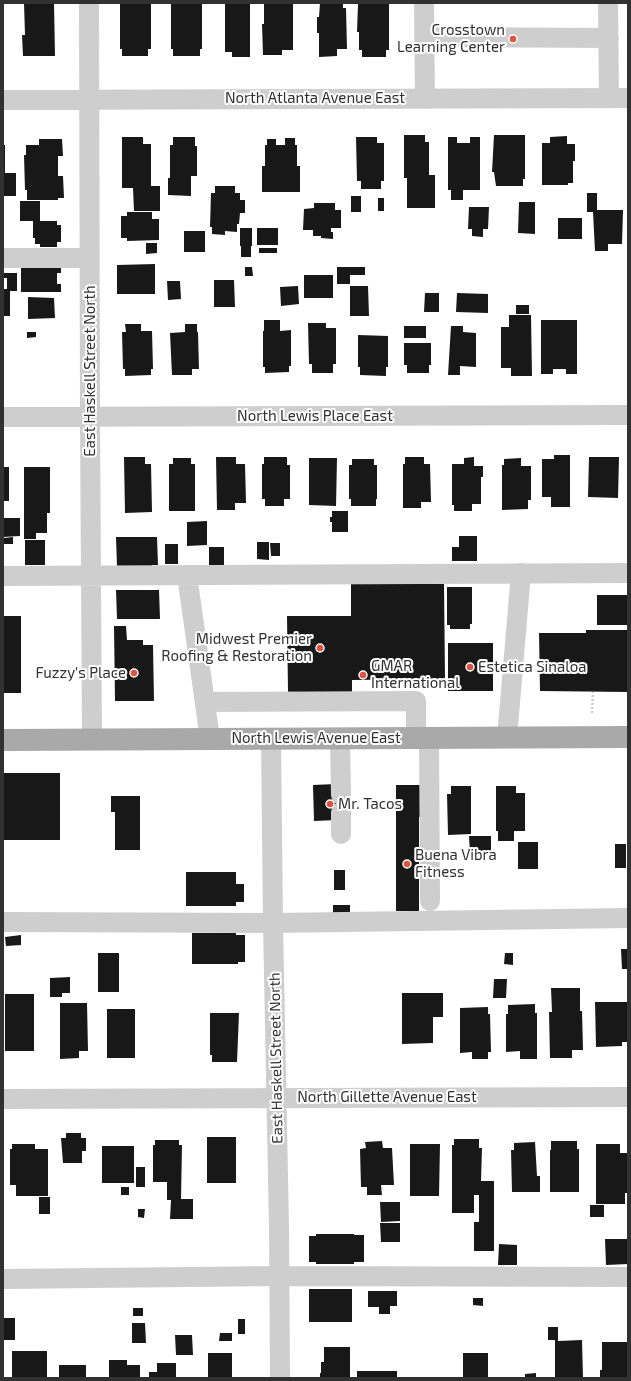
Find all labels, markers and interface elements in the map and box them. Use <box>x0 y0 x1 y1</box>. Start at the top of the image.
place label: Crosstown Learning Center <box>397 21 505 56</box>
marker: Crosstown Learning Center <box>508 34 518 44</box>
street label: North Atlanta Avenue East <box>225 89 405 107</box>
street label: East Haskell Street North <box>81 285 99 457</box>
street label: North Lewis Place East <box>237 407 393 425</box>
place label: Midwest Premier Roofing & Restoration <box>161 630 312 665</box>
marker: Midwest Premier Roofing & Restoration <box>315 643 325 653</box>
place label: GMAR International <box>371 657 460 692</box>
place label: Estetica Sinaloa <box>478 658 586 676</box>
marker: Estetica Sinaloa <box>465 662 475 672</box>
place label: Fuzzy's Place <box>35 664 126 682</box>
marker: Fuzzy's Place <box>129 668 139 678</box>
marker: GMAR International <box>358 670 368 680</box>
street label: North Lewis Avenue East <box>231 729 401 747</box>
place label: Mr. Tacos <box>338 795 402 813</box>
marker: Mr. Tacos <box>325 799 335 809</box>
place label: Buena Vibra Fitness <box>415 846 497 881</box>
marker: Buena Vibra Fitness <box>402 859 412 869</box>
street label: East Haskell Street North <box>266 972 286 1144</box>
street label: North Gillette Avenue East <box>297 1088 477 1106</box>

